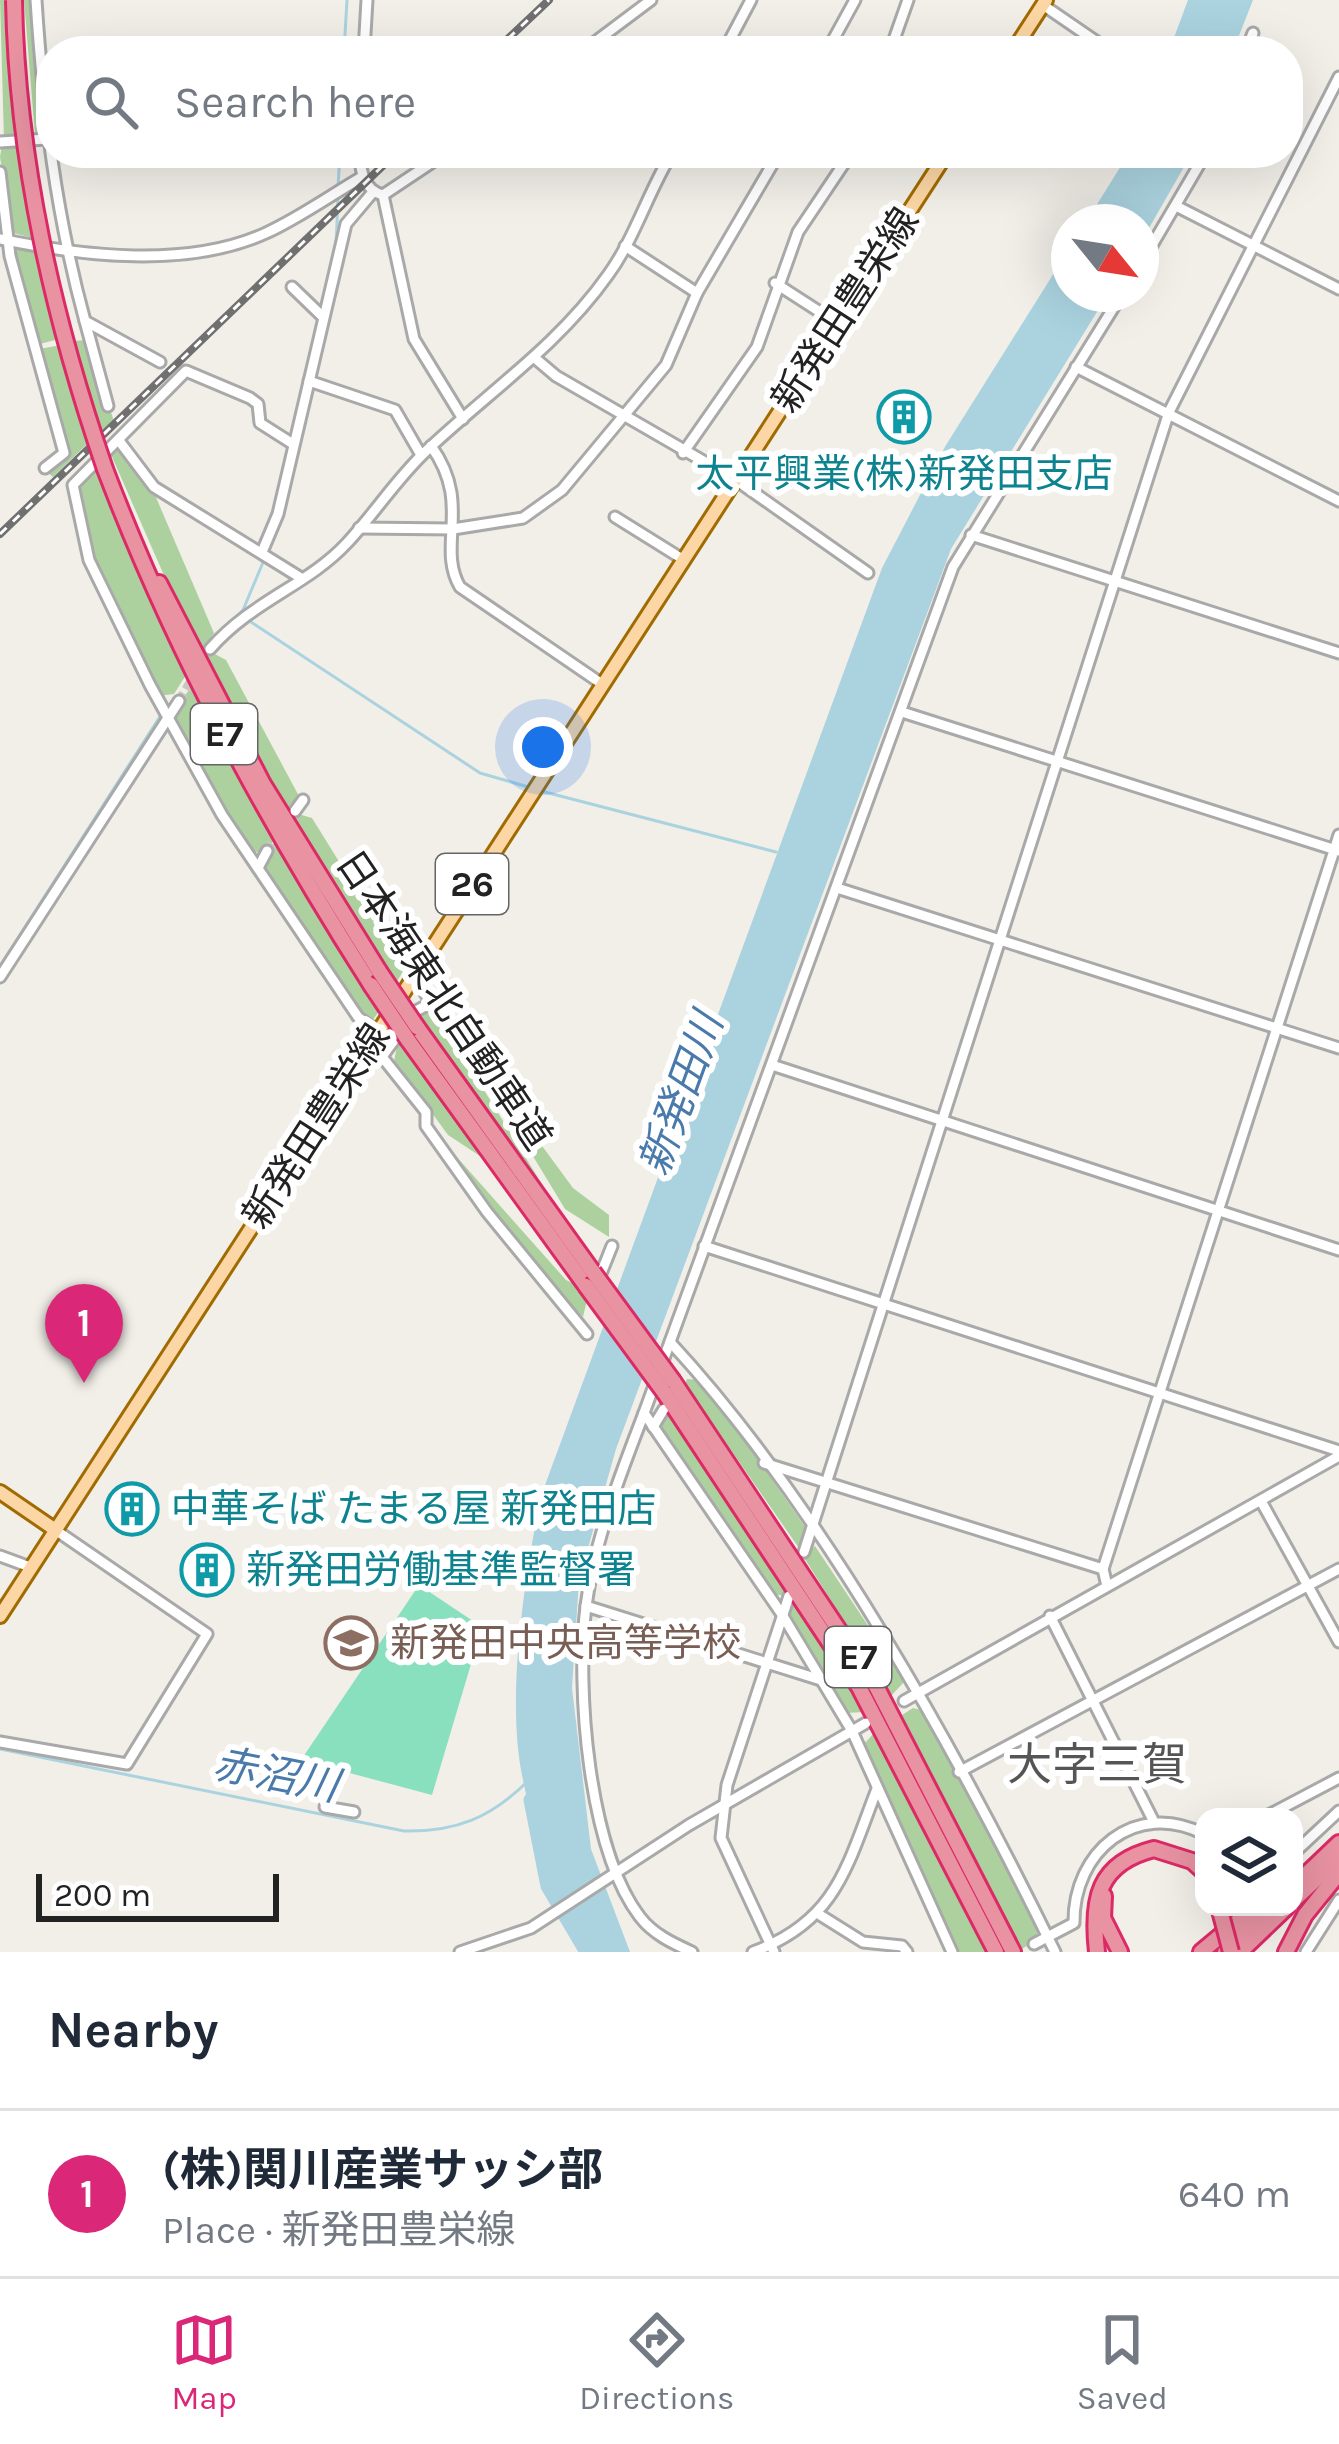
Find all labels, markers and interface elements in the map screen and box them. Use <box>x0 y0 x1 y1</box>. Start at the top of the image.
search box <box>36 36 1303 168</box>
icon: search <box>78 69 144 135</box>
text: Search here <box>174 76 416 128</box>
street label: 新発田豊栄線 <box>762 199 928 421</box>
north arrow <box>1051 204 1159 312</box>
building icon: 太平興業(株)新発田支店 <box>876 389 932 445</box>
place label: 太平興業(株)新発田支店 <box>695 451 1113 497</box>
road number: E7 <box>191 704 257 764</box>
your location <box>513 717 573 777</box>
street label: 日本海東北自動車道 <box>327 842 561 1158</box>
road number: 26 <box>436 854 508 914</box>
water label: 新発田川 <box>629 1003 735 1181</box>
street label: 新発田豊栄線 <box>233 1015 399 1237</box>
pin: 1 <box>45 1284 123 1383</box>
building icon: 中華そば たまる屋 新発田店 <box>104 1481 160 1537</box>
place label: 中華そば たまる屋 新発田店 <box>171 1486 656 1532</box>
building icon: 新発田労働基準監督署 <box>179 1542 235 1598</box>
place label: 新発田労働基準監督署 <box>246 1547 636 1593</box>
school or university icon: 新発田中央高等学校 <box>323 1615 379 1671</box>
place label: 新発田中央高等学校 <box>390 1620 741 1666</box>
road number: E7 <box>825 1627 891 1687</box>
water label: 赤沼川 <box>209 1738 347 1812</box>
district label: 大字三賀 <box>1007 1739 1187 1791</box>
map controls <box>1195 1808 1303 1916</box>
button: layers <box>1195 1808 1303 1916</box>
scale bar <box>36 1868 279 1921</box>
text: 200 m <box>54 1876 151 1914</box>
text: Nearby <box>48 2000 218 2060</box>
text: (株)関川産業サッシ部 <box>162 2144 603 2196</box>
text: 1 <box>80 2171 94 2217</box>
text: 640 m <box>1178 2171 1291 2217</box>
text: Place · 新発田豊栄線 <box>162 2207 516 2253</box>
tab: Map <box>171 2307 237 2417</box>
tab: Directions <box>579 2307 734 2417</box>
tab: Saved <box>1077 2307 1168 2417</box>

